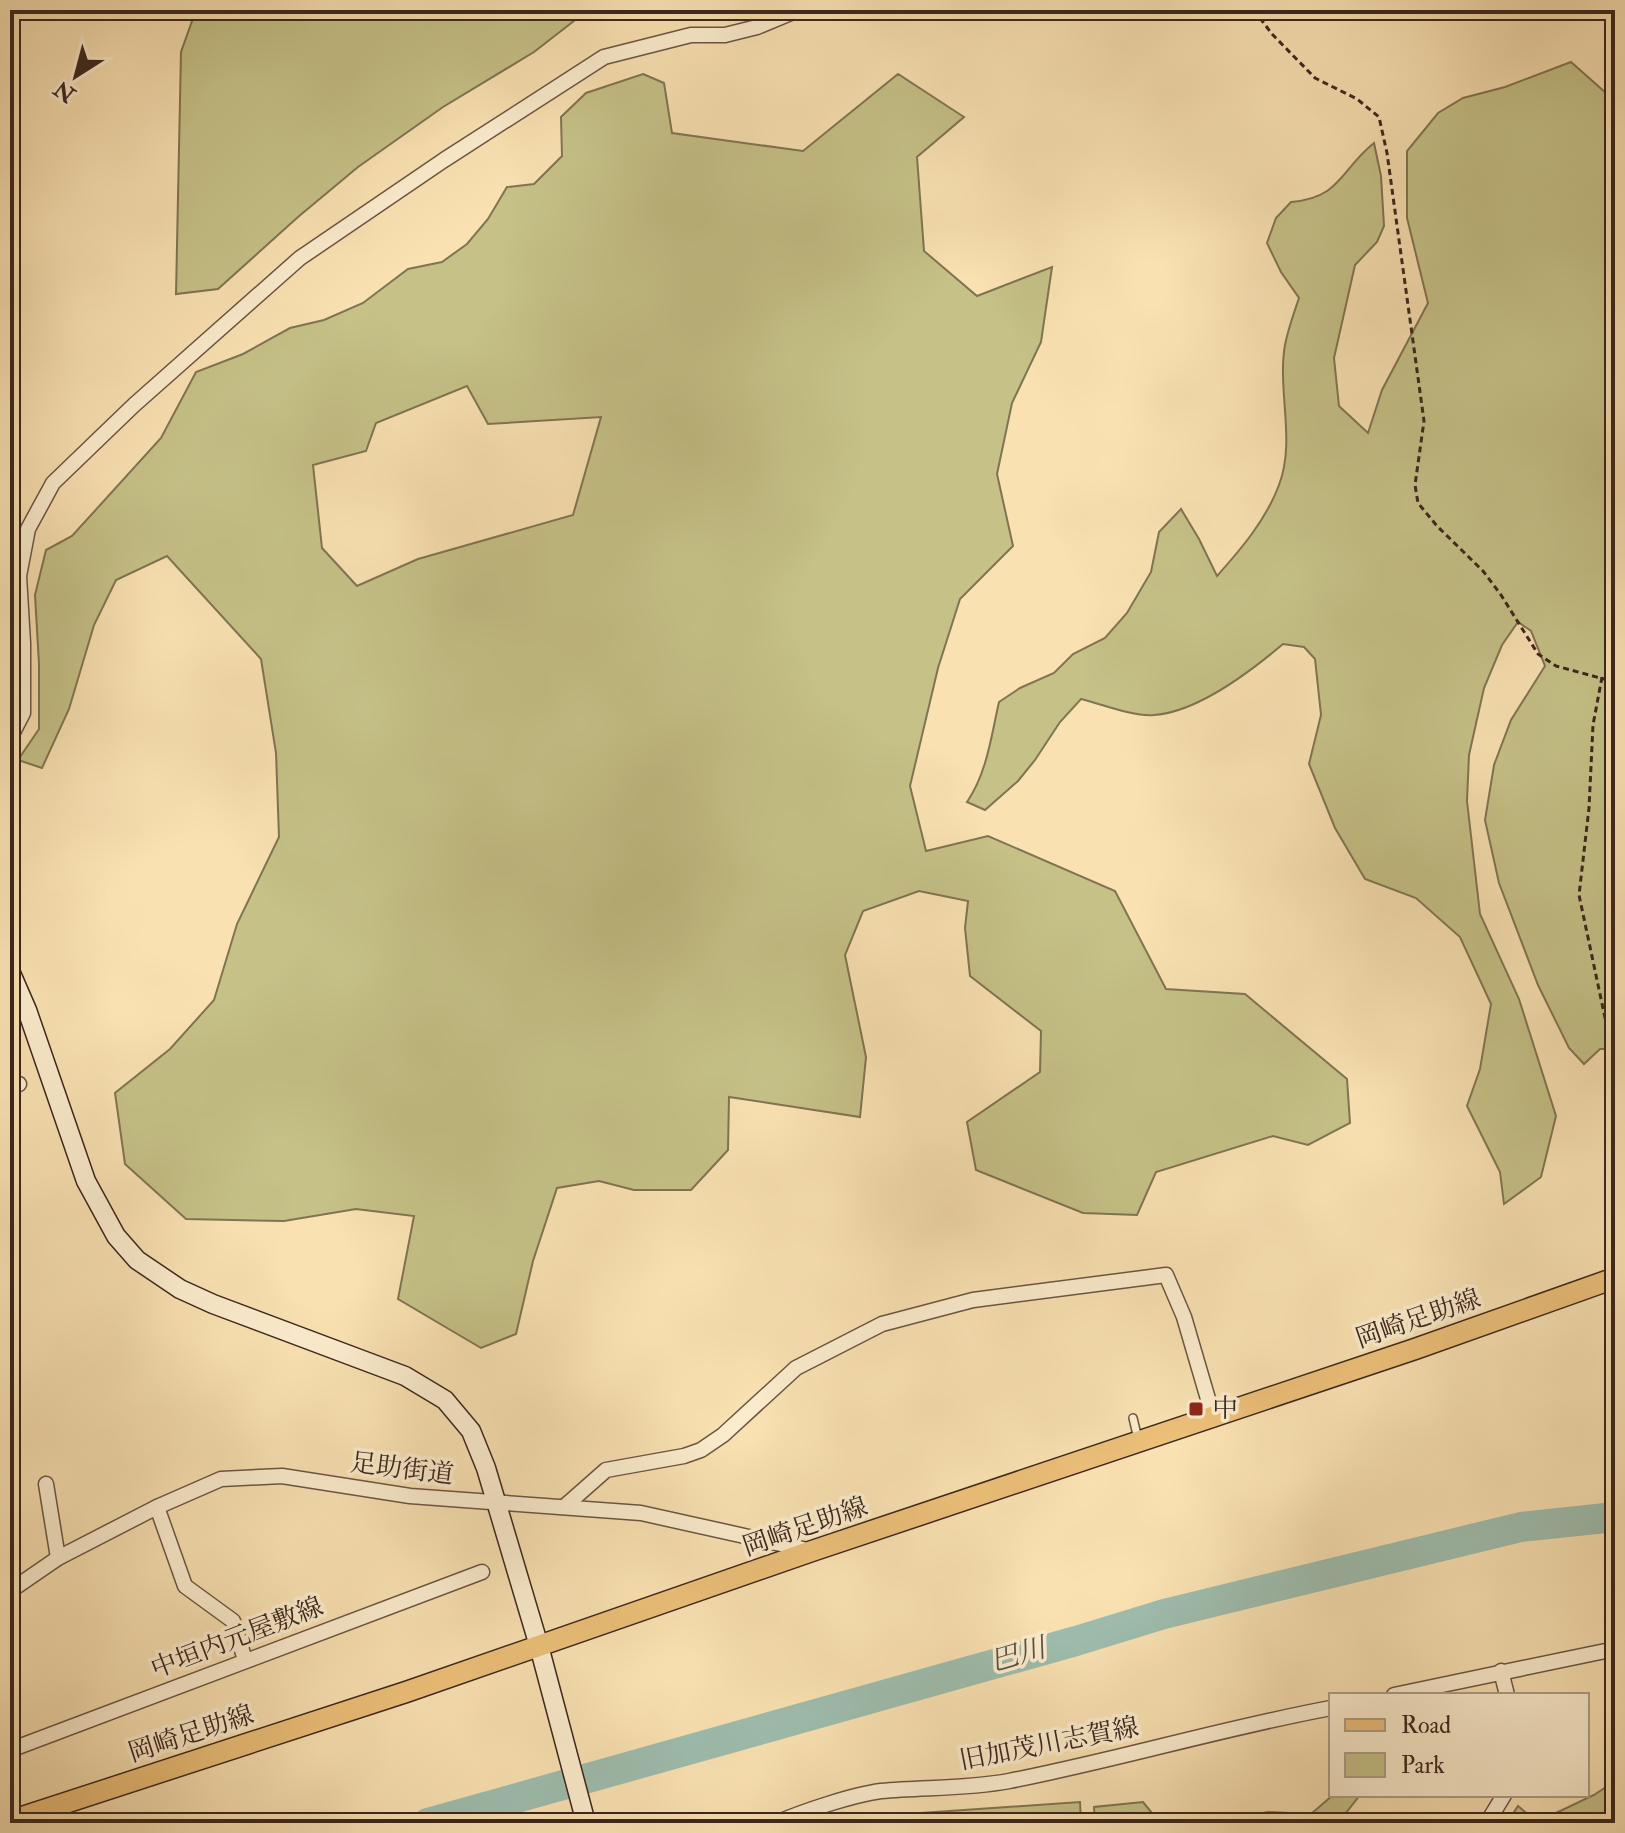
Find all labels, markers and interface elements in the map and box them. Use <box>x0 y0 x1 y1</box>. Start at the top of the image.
north arrow <box>36 36 116 116</box>
text: N <box>48 74 82 109</box>
street label: 岡崎足助線 <box>1351 1283 1485 1355</box>
place label: 中 <box>1212 1393 1238 1425</box>
marker: 中 <box>1187 1400 1205 1418</box>
street label: 足助街道 <box>348 1447 456 1491</box>
street label: 岡崎足助線 <box>738 1491 872 1563</box>
street label: 中垣内元屋敷線 <box>146 1590 328 1686</box>
water label: 巴川 <box>986 1630 1053 1680</box>
legend <box>1329 1693 1589 1797</box>
street label: 岡崎足助線 <box>124 1699 258 1769</box>
text: Road <box>1401 1710 1451 1741</box>
street label: 旧加茂川志賀線 <box>957 1711 1141 1777</box>
text: Park <box>1401 1750 1445 1781</box>

